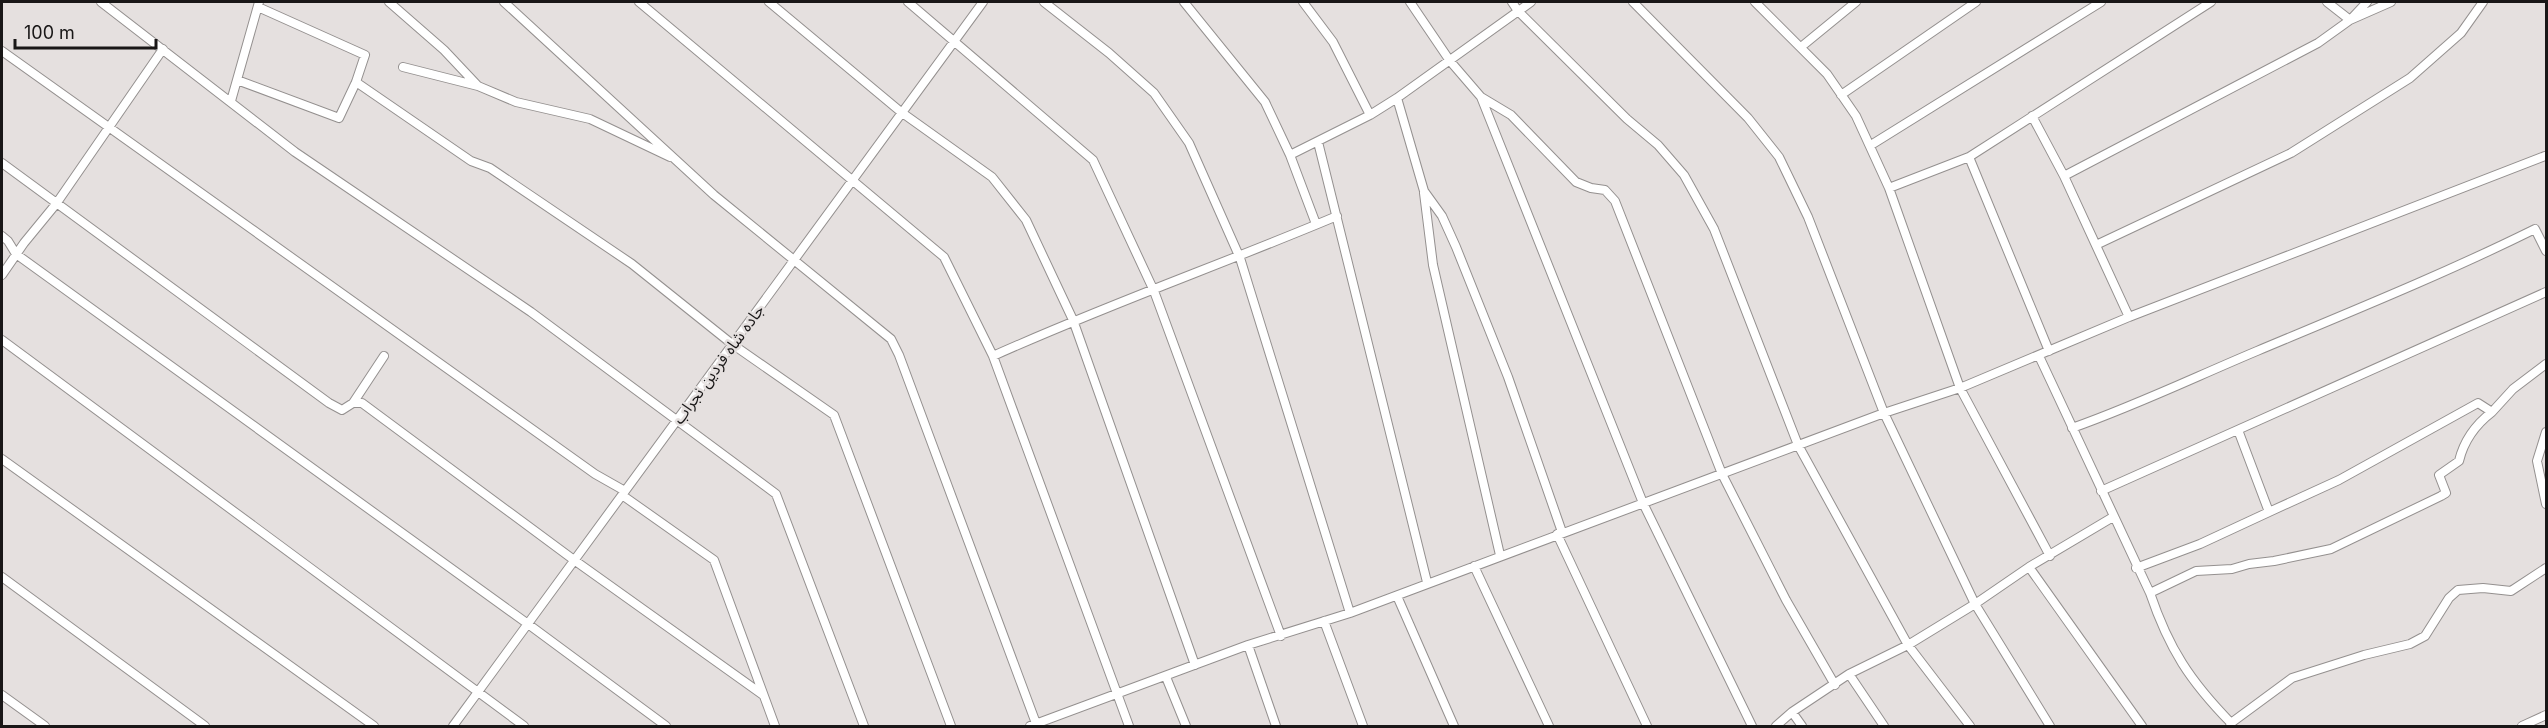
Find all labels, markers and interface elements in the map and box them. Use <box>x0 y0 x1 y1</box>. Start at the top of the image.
scale bar <box>15 12 156 50</box>
text: 100 m <box>24 22 75 43</box>
street label: جاده شاه فردین نجراب <box>668 300 768 428</box>

